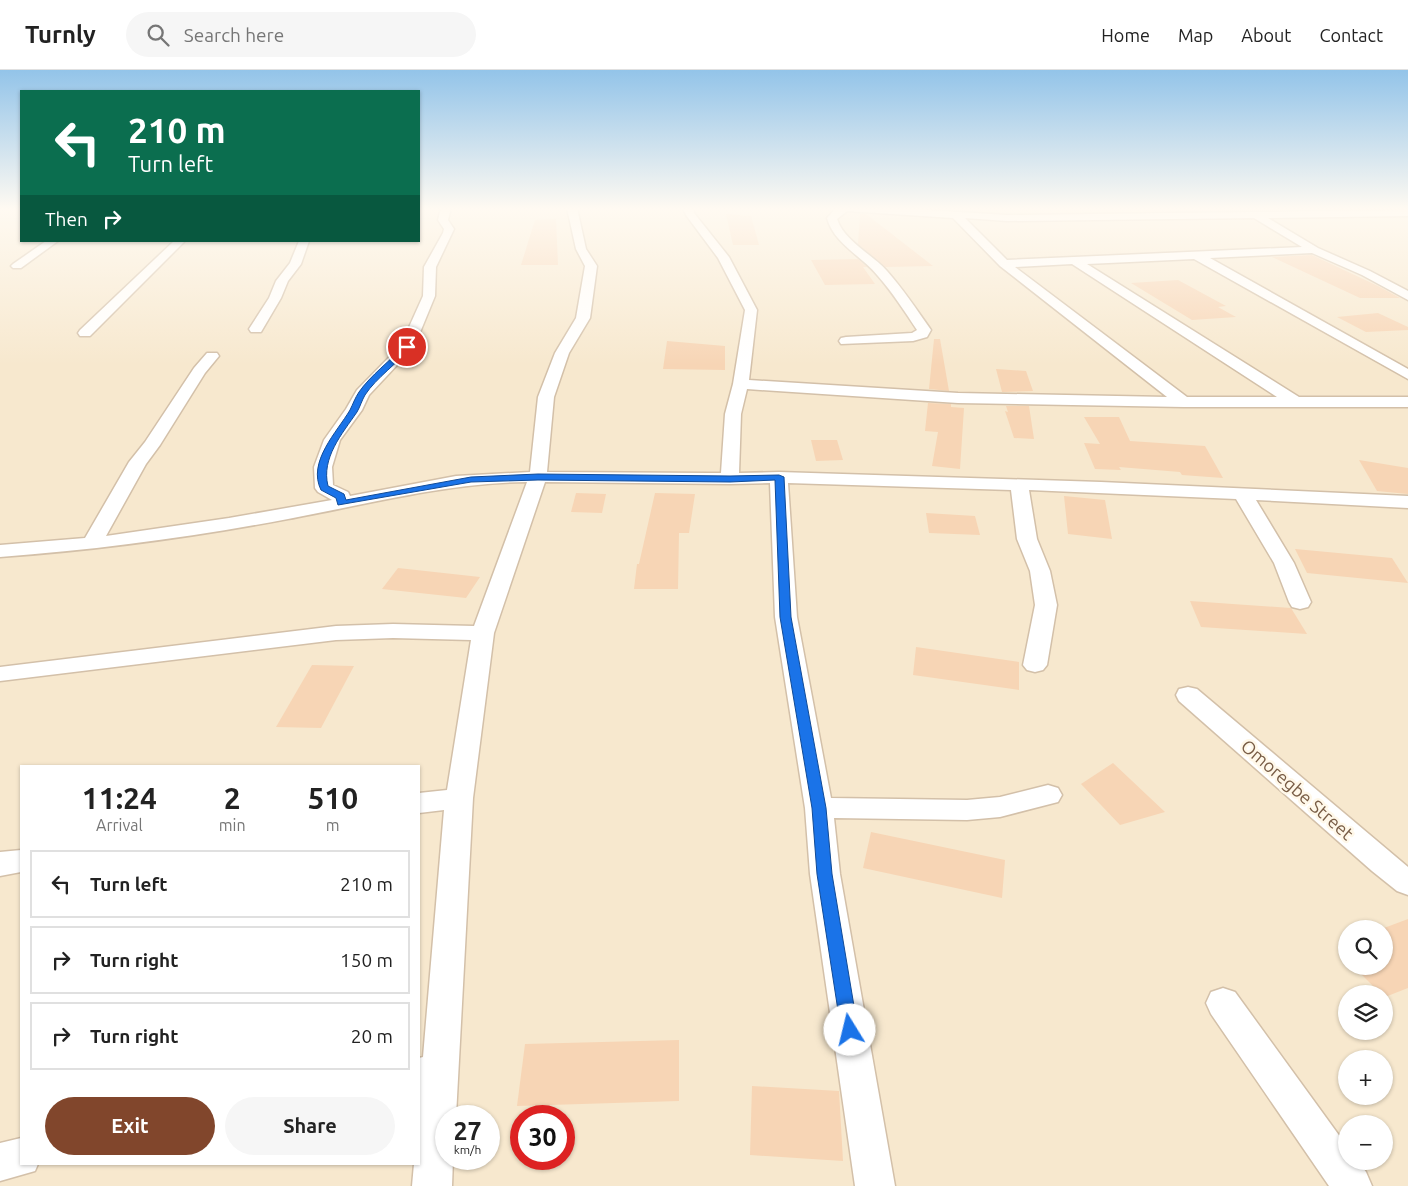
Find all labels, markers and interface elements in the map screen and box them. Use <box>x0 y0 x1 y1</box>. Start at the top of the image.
search box <box>126 12 476 57</box>
text: Turnly <box>25 21 96 48</box>
icon: search <box>144 21 172 49</box>
text: Search here <box>184 24 284 46</box>
text: Home <box>1101 25 1150 45</box>
text: Map <box>1178 25 1213 45</box>
text: About <box>1241 25 1291 45</box>
text: Contact <box>1319 25 1383 45</box>
icon: left <box>45 110 110 175</box>
text: 210 m <box>128 110 226 150</box>
text: Turn left <box>128 151 213 176</box>
icon: right <box>98 205 126 233</box>
text: Then <box>45 208 88 230</box>
pin <box>386 326 428 368</box>
icon: arrive <box>393 333 421 361</box>
street label: Omoregbe Street <box>1238 735 1358 843</box>
text: 11:24 <box>82 781 157 815</box>
text: 2 <box>224 781 241 815</box>
text: 510 <box>307 781 358 815</box>
text: Arrival <box>96 816 143 834</box>
text: min <box>219 816 246 834</box>
text: m <box>326 816 340 834</box>
icon: left <box>47 870 75 898</box>
text: Turn left <box>90 873 168 895</box>
text: 210 m <box>340 873 393 895</box>
map controls <box>1338 920 1393 1170</box>
button: search <box>1338 920 1393 975</box>
icon: right <box>47 946 75 974</box>
text: Turn right <box>90 949 178 971</box>
text: 150 m <box>340 949 393 971</box>
button: layers <box>1338 985 1393 1040</box>
position arrow <box>823 1003 875 1055</box>
icon: right <box>47 1022 75 1050</box>
text: Turn right <box>90 1025 178 1047</box>
text: 20 m <box>351 1025 393 1047</box>
button: + <box>1338 1050 1393 1105</box>
button: Exit <box>45 1097 215 1155</box>
button: Share <box>225 1097 395 1155</box>
speed limit sign: 30 <box>510 1105 575 1170</box>
button: − <box>1338 1115 1393 1170</box>
text: 27 <box>453 1117 482 1145</box>
text: km/h <box>454 1143 481 1156</box>

